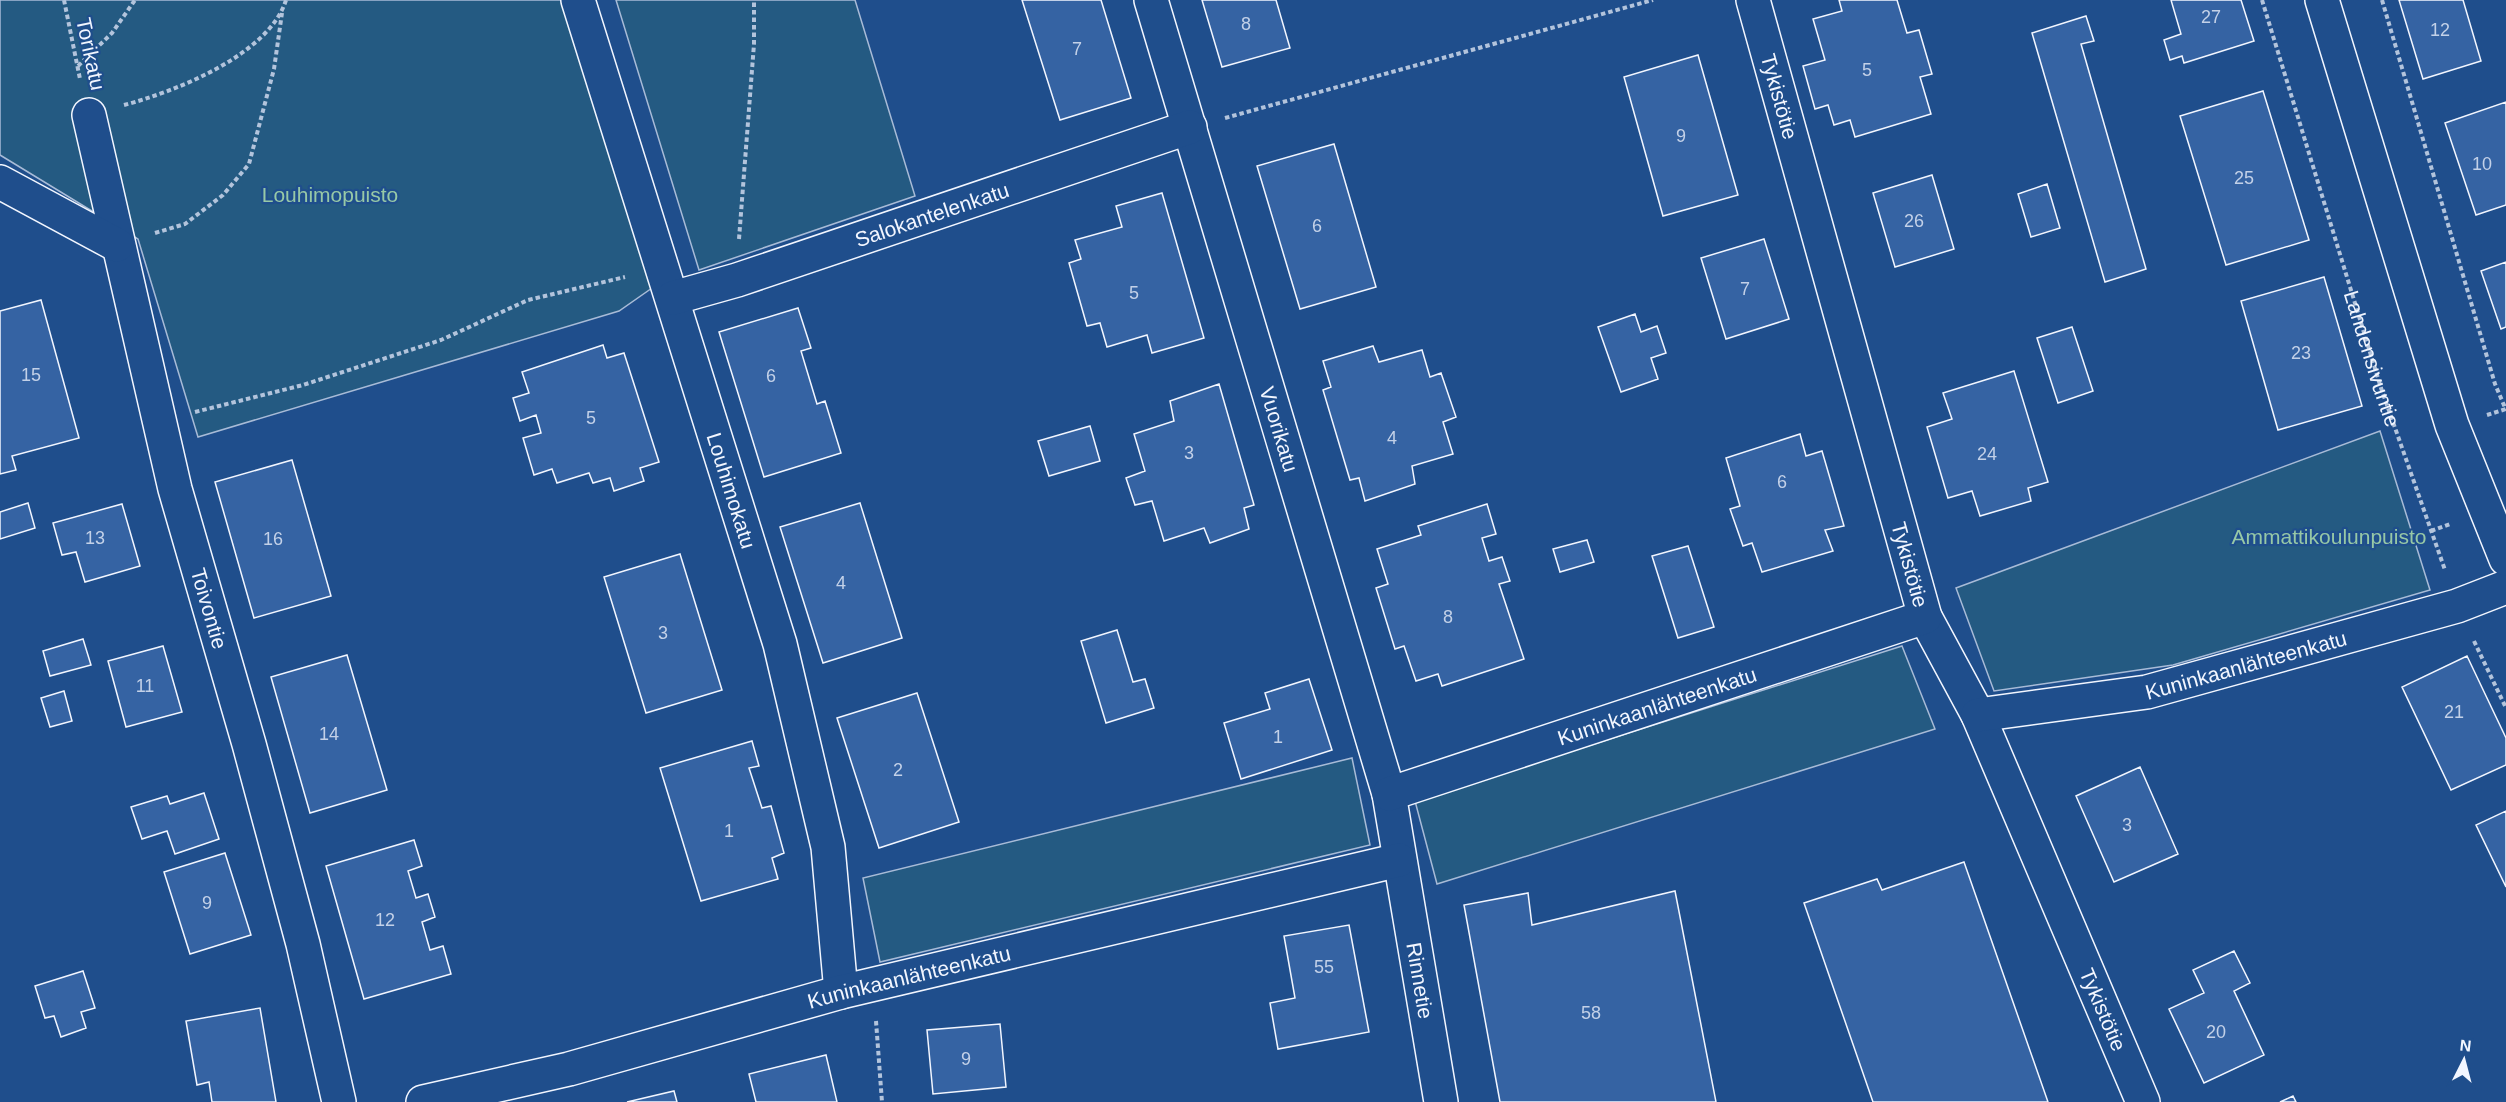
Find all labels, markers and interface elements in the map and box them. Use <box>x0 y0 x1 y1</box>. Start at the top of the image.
house number: 27 <box>2201 7 2221 27</box>
house number: 8 <box>1241 14 1251 34</box>
street label: Torikatu <box>72 16 110 92</box>
house number: 12 <box>2430 20 2450 40</box>
house number: 7 <box>1072 39 1082 59</box>
street label: Tykistötie <box>1757 51 1803 142</box>
house number: 5 <box>1862 60 1872 80</box>
house number: 9 <box>1676 126 1686 146</box>
house number: 10 <box>2472 154 2492 174</box>
house number: 25 <box>2234 168 2254 188</box>
street label: Salokantelenkatu <box>852 178 1012 251</box>
park label: Louhimopuisto <box>262 183 398 206</box>
house number: 26 <box>1904 211 1924 231</box>
house number: 6 <box>1312 216 1322 236</box>
house number: 7 <box>1740 279 1750 299</box>
house number: 5 <box>1129 283 1139 303</box>
street label: Lahdensivuntie <box>2340 288 2405 429</box>
house number: 23 <box>2291 343 2311 363</box>
house number: 15 <box>21 365 41 385</box>
house number: 6 <box>766 366 776 386</box>
street label: Vuorikatu <box>1256 384 1303 475</box>
house number: 5 <box>586 408 596 428</box>
house number: 4 <box>1387 428 1397 448</box>
street label: Louhimokatu <box>703 430 761 551</box>
house number: 3 <box>1184 443 1194 463</box>
house number: 24 <box>1977 444 1997 464</box>
house number: 6 <box>1777 472 1787 492</box>
street label: Tykistötie <box>1888 519 1933 610</box>
park label: Ammattikoulunpuisto <box>2232 525 2426 548</box>
house number: 13 <box>85 528 105 548</box>
house number: 16 <box>263 529 283 549</box>
street label: Toivontie <box>187 565 232 651</box>
house number: 4 <box>836 573 846 593</box>
house number: 8 <box>1443 607 1453 627</box>
house number: 3 <box>658 623 668 643</box>
street label: Kuninkaanlähteenkatu <box>2142 626 2349 703</box>
street label: Kuninkaanlähteenkatu <box>1554 662 1759 749</box>
house number: 11 <box>136 676 154 696</box>
house number: 21 <box>2444 702 2464 722</box>
house number: 14 <box>319 724 339 744</box>
house number: 1 <box>1273 727 1283 747</box>
house number: 2 <box>893 760 903 780</box>
house number: 3 <box>2122 815 2132 835</box>
house number: 1 <box>724 821 734 841</box>
house number: 9 <box>202 893 212 913</box>
house number: 12 <box>375 910 395 930</box>
street label: Kuninkaanlähteenkatu <box>805 941 1013 1012</box>
street label: Rinnetie <box>1403 941 1438 1020</box>
house number: 55 <box>1314 957 1334 977</box>
street label: Tykistötie <box>2076 965 2131 1054</box>
house number: 58 <box>1581 1003 1601 1023</box>
house number: 20 <box>2206 1022 2226 1042</box>
north arrow <box>2434 1030 2494 1090</box>
text: N <box>2459 1037 2472 1055</box>
house number: 9 <box>961 1049 971 1069</box>

